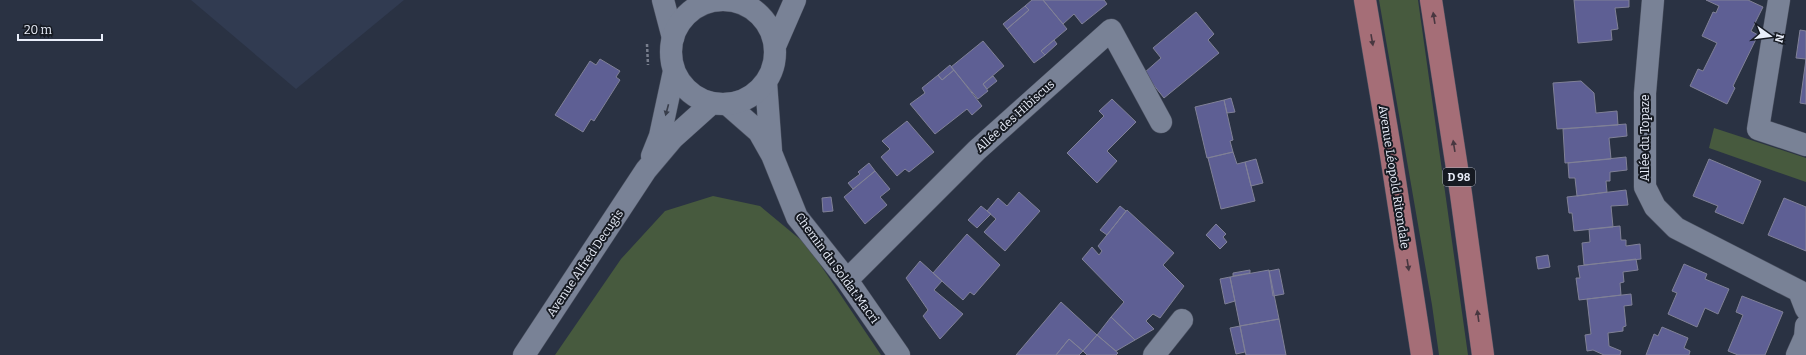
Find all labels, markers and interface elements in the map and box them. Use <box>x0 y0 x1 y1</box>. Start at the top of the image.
one-way arrow <box>1431 12 1437 24</box>
scale bar <box>18 16 102 42</box>
north arrow <box>1750 16 1790 56</box>
text: 20 m <box>24 23 53 37</box>
text: N <box>1772 33 1787 44</box>
one-way arrow <box>1369 34 1375 46</box>
street label: Allée des Hibiscus <box>973 77 1057 155</box>
street label: Allée du Topaze <box>1638 94 1652 182</box>
one-way arrow <box>663 103 669 116</box>
street label: Avenue Léopold Ritondale <box>1376 104 1412 250</box>
one-way arrow <box>1451 140 1457 152</box>
road number: D 98 <box>1443 168 1475 186</box>
street label: Avenue Alfred Decugis <box>544 207 626 319</box>
street label: Chemin du Soldat Macri <box>792 210 882 326</box>
one-way arrow <box>1405 259 1411 271</box>
one-way arrow <box>1475 310 1481 322</box>

